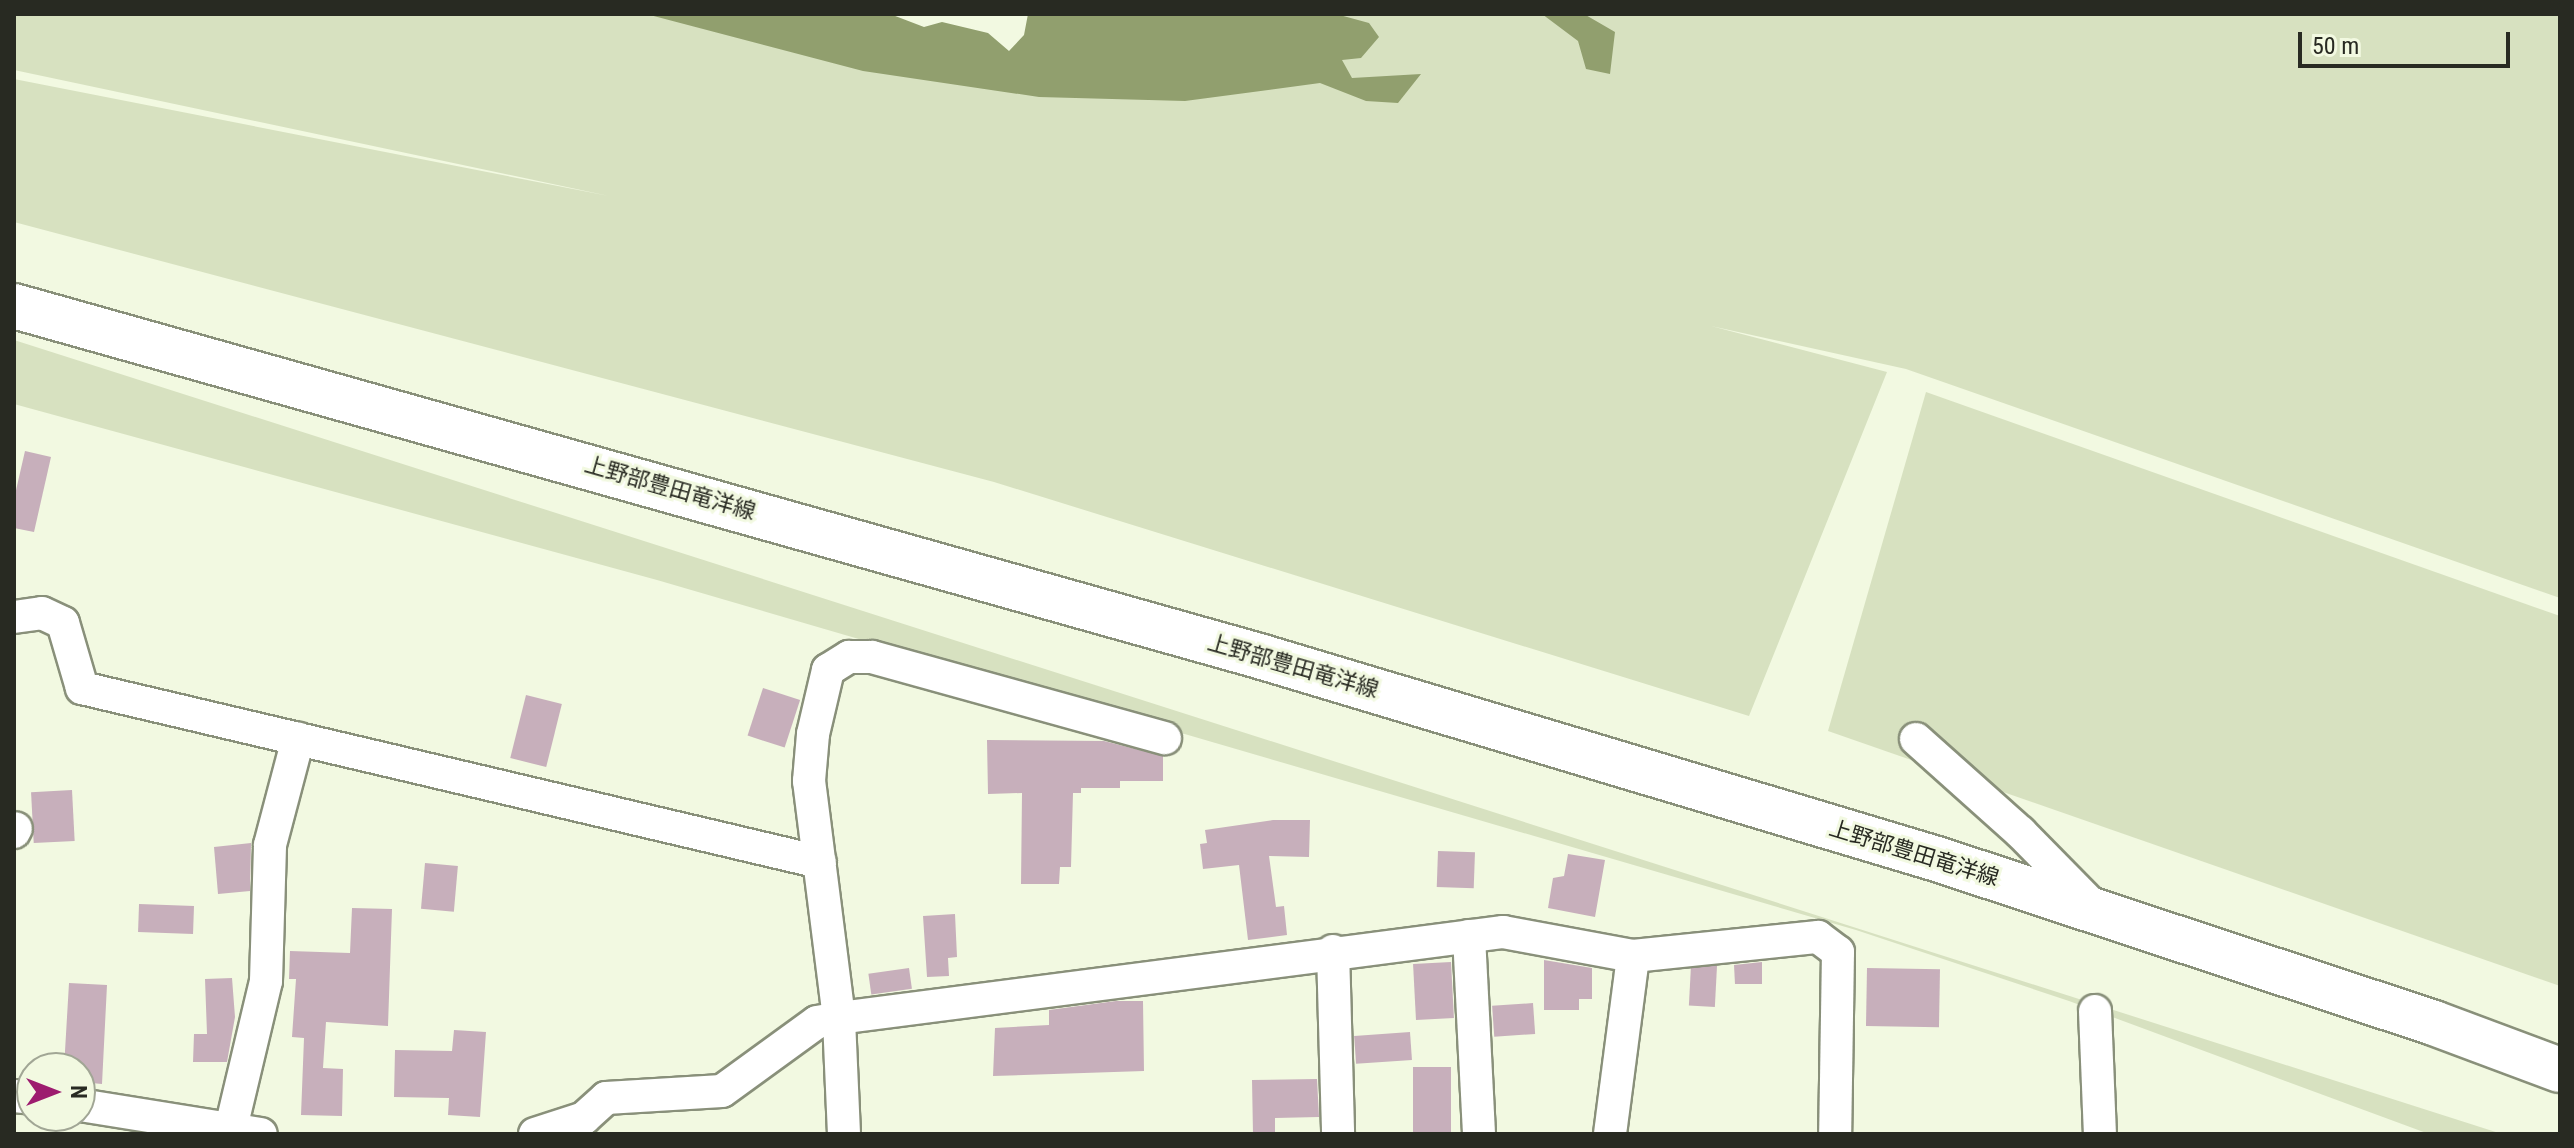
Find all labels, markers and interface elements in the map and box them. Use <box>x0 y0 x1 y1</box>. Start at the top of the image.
scale bar <box>2302 16 2514 66</box>
text: 50 m <box>2312 32 2359 60</box>
street label: 上野部豊田竜洋線 <box>582 451 758 525</box>
street label: 上野部豊田竜洋線 <box>1205 629 1381 703</box>
street label: 上野部豊田竜洋線 <box>1826 815 2002 891</box>
north arrow <box>16 1052 96 1132</box>
text: N <box>66 1085 91 1099</box>

